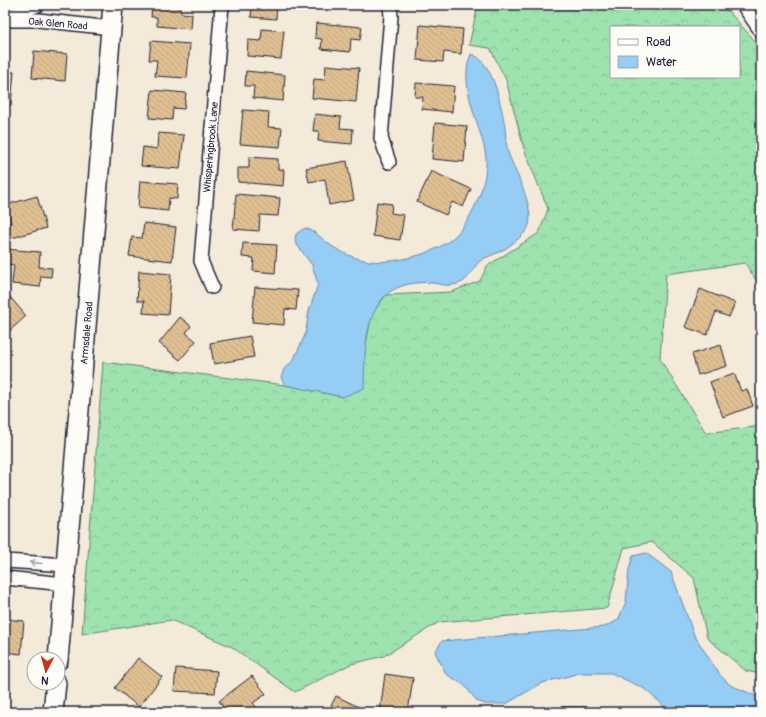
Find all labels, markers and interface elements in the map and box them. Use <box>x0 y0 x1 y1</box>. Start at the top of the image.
street label: Oak Glen Road <box>28 15 88 33</box>
legend <box>610 26 740 78</box>
text: Road <box>646 35 671 50</box>
text: Water <box>646 55 677 70</box>
street label: Whisperingbrook Lane <box>201 101 221 193</box>
street label: Armsdale Road <box>78 301 96 365</box>
one-way arrow <box>30 559 43 567</box>
north arrow <box>26 651 66 691</box>
text: N <box>40 674 49 687</box>

